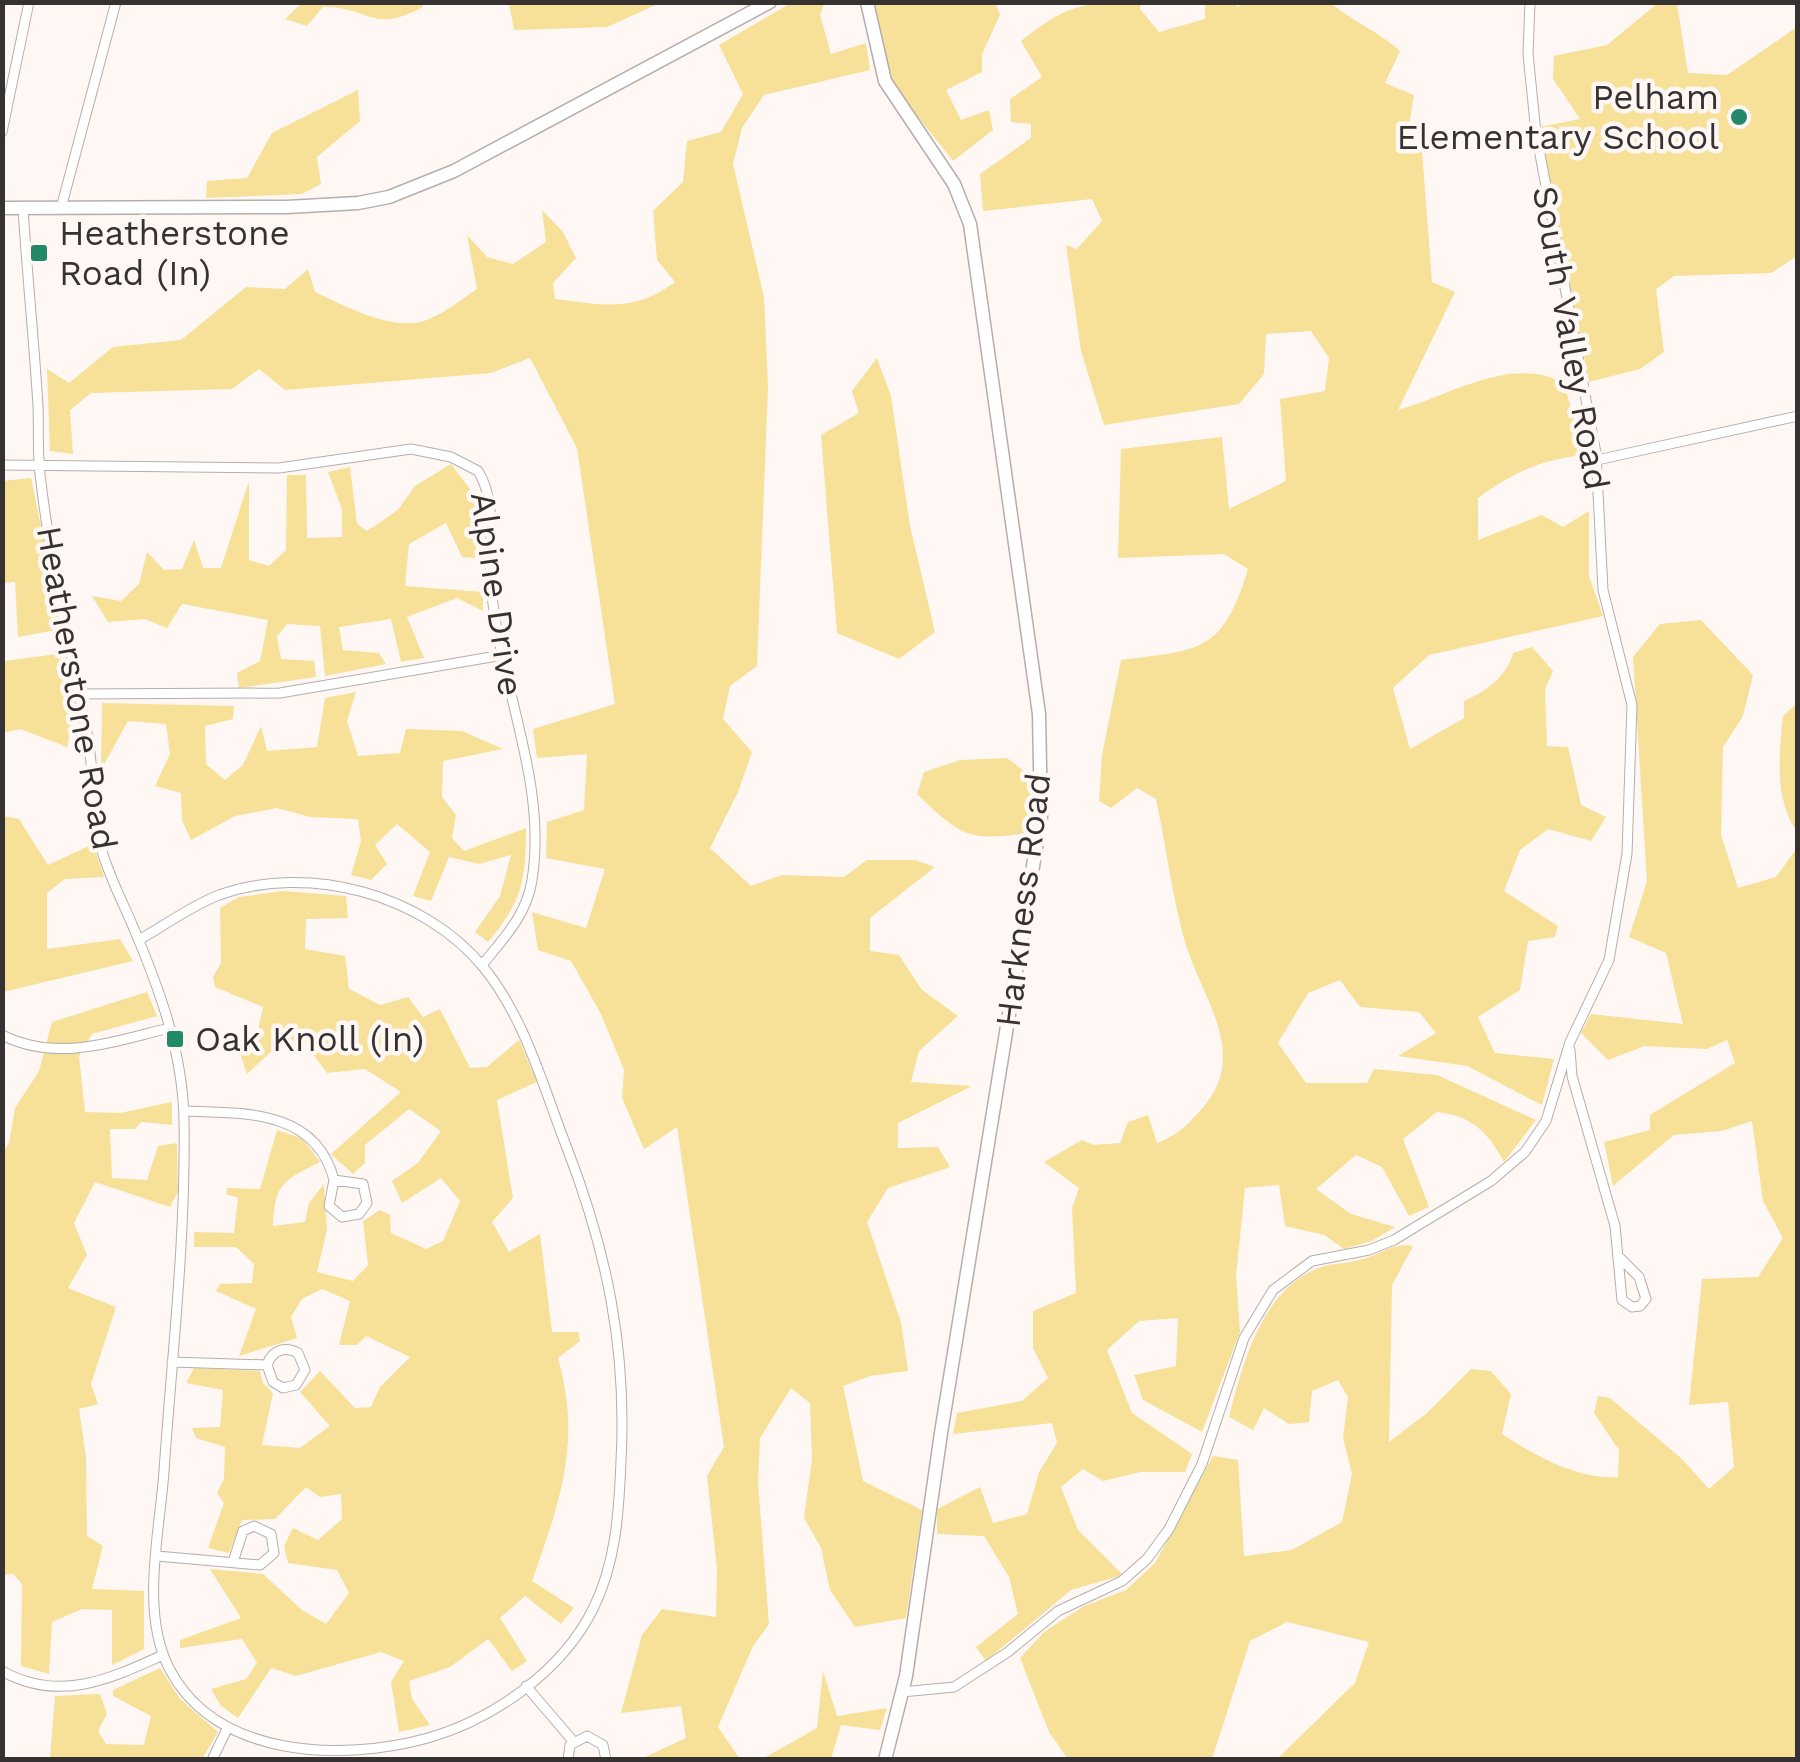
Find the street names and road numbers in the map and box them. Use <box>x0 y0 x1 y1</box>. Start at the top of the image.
street label: South Valley Road <box>1524 183 1618 493</box>
street label: Alpine Drive <box>462 489 532 699</box>
street label: Heatherstone Road <box>28 523 126 853</box>
street label: Harkness Road <box>987 771 1059 1029</box>

